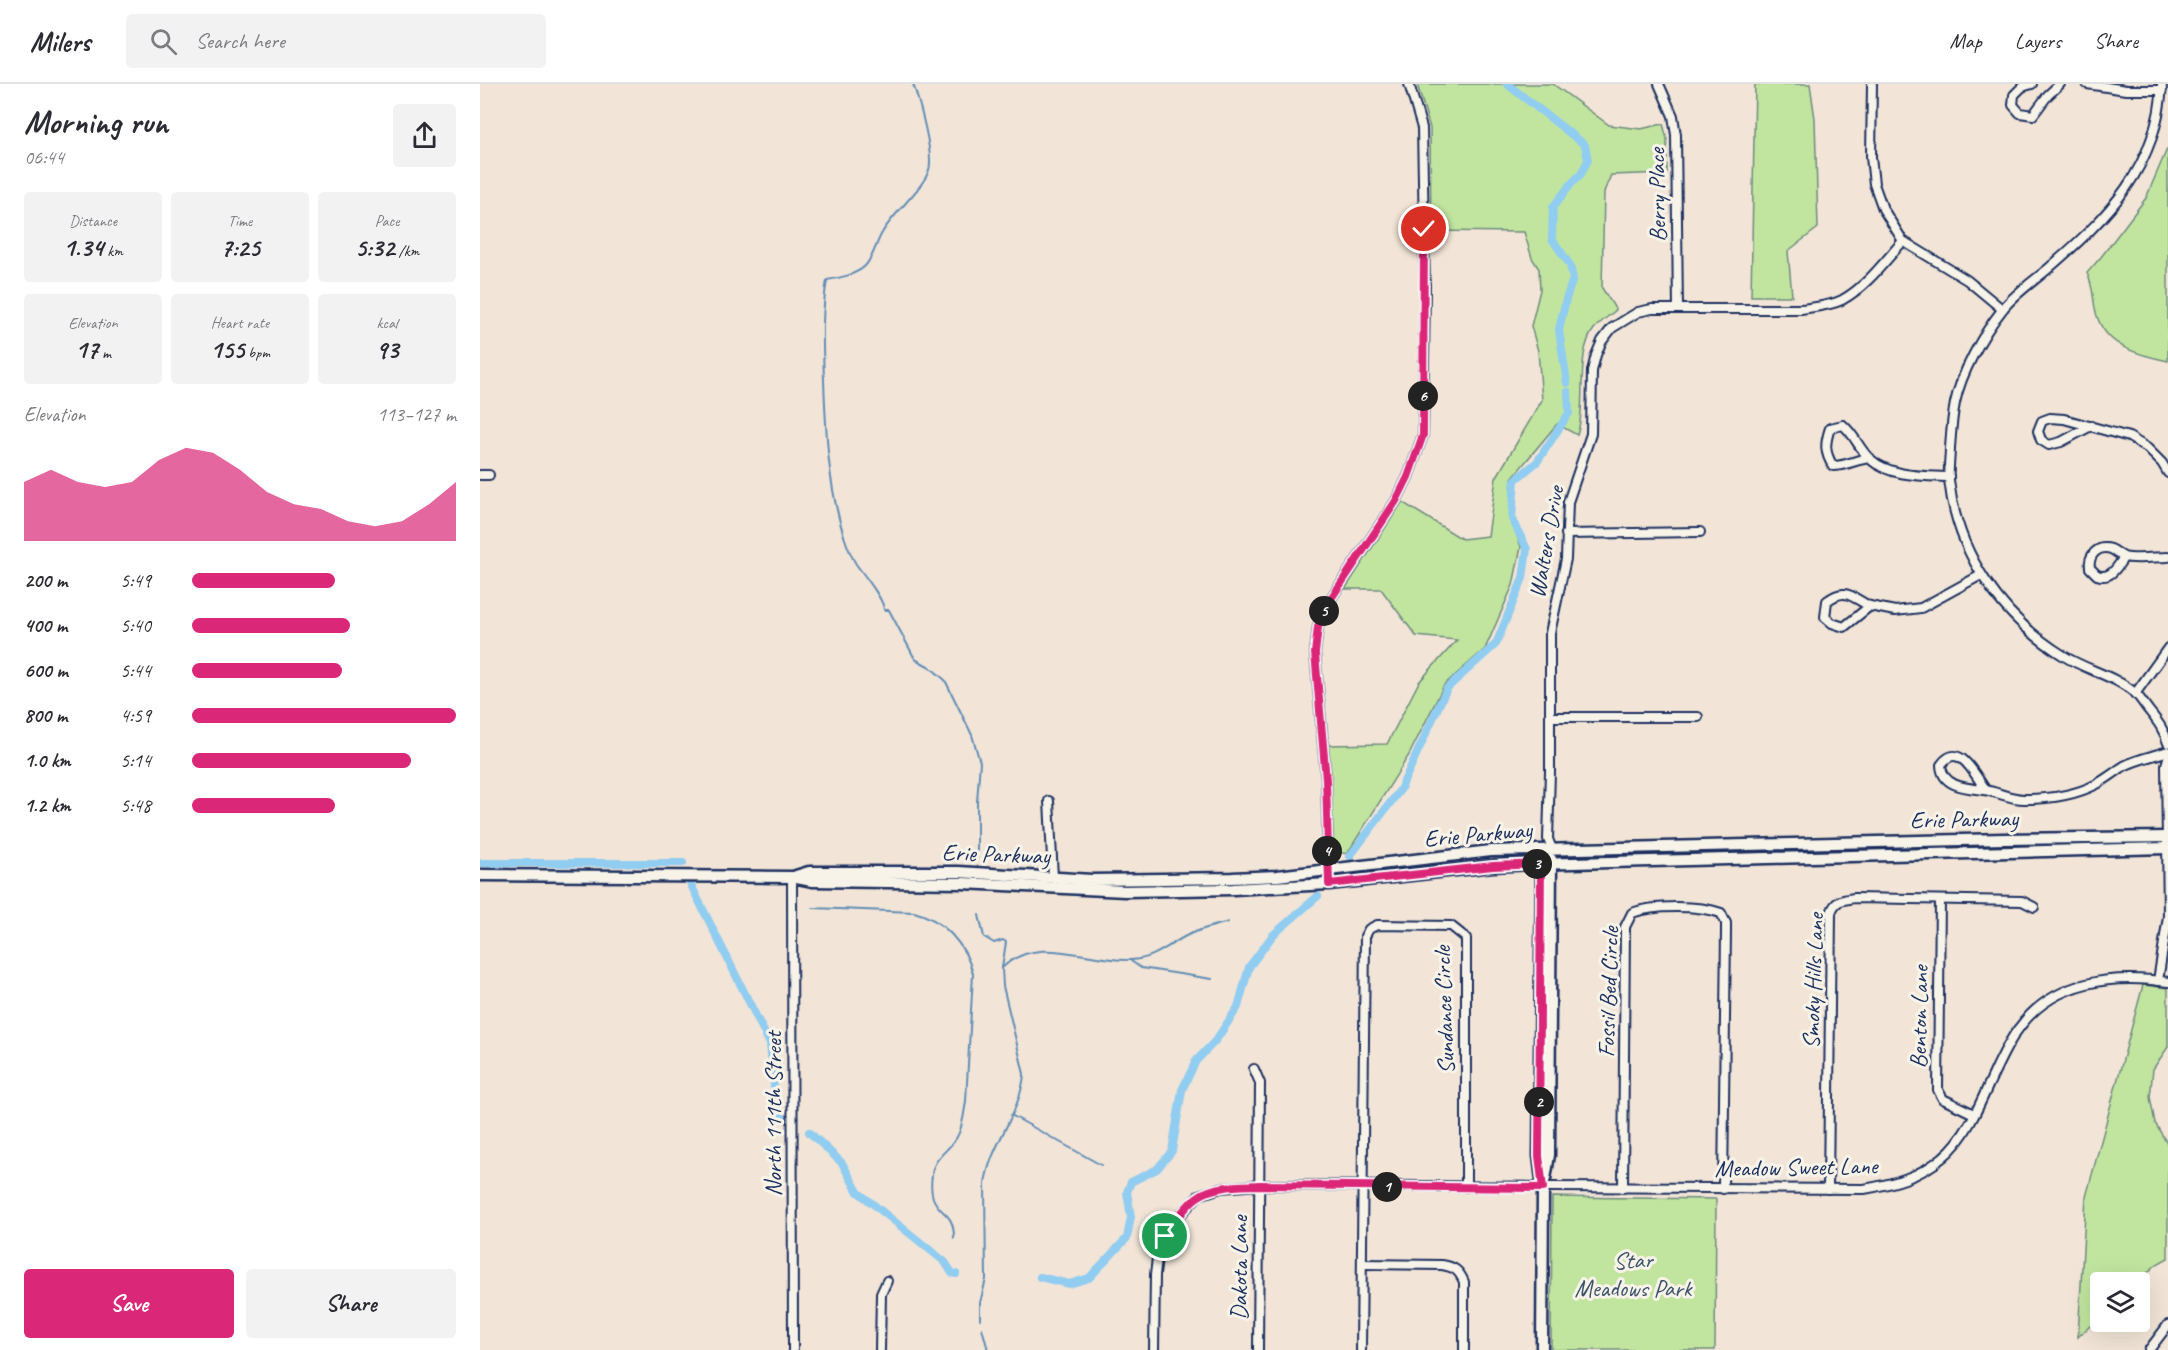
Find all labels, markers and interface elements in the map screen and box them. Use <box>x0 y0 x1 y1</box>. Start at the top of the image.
search box <box>126 14 546 68</box>
text: Milers <box>30 24 90 59</box>
icon: search <box>147 25 180 58</box>
text: Search here <box>195 27 285 55</box>
text: Map <box>1949 28 1982 54</box>
text: Layers <box>2015 28 2061 54</box>
text: Share <box>2094 28 2138 54</box>
text: Morning run <box>24 101 168 143</box>
button: share <box>393 104 456 167</box>
text: 06:44 <box>24 145 64 170</box>
street label: Berry Place <box>1641 146 1673 242</box>
pin <box>1398 203 1449 254</box>
text: Distance <box>69 211 117 231</box>
text: Time <box>228 211 252 231</box>
text: Pace <box>375 211 399 231</box>
icon: check <box>1407 212 1440 245</box>
text: 1.34 <box>63 231 103 264</box>
text: 7:25 <box>220 231 260 264</box>
text: 5:32 <box>355 231 395 264</box>
text: km <box>103 241 123 261</box>
text: /km <box>395 241 419 261</box>
text: Elevation <box>68 313 118 333</box>
text: Heart rate <box>211 313 269 333</box>
text: kcal <box>376 313 398 333</box>
text: 17 <box>75 333 98 366</box>
text: 155 <box>210 333 244 366</box>
text: 93 <box>375 333 399 366</box>
text: m <box>98 343 111 363</box>
text: bpm <box>244 343 270 363</box>
pin: 6 <box>1408 381 1438 411</box>
text: 6 <box>1419 386 1427 406</box>
text: Elevation <box>24 402 86 427</box>
text: 113–127 m <box>377 402 456 427</box>
street label: Walters Drive <box>1521 482 1571 600</box>
text: 200 m <box>24 568 67 593</box>
text: 5:49 <box>120 568 151 593</box>
pin: 5 <box>1309 596 1339 626</box>
text: 5 <box>1321 601 1327 621</box>
text: 400 m <box>24 613 67 638</box>
text: 5:40 <box>120 613 151 638</box>
text: 600 m <box>24 658 68 683</box>
text: 5:44 <box>120 658 151 683</box>
text: 800 m <box>24 703 67 728</box>
text: 4:59 <box>120 703 151 728</box>
text: 1.0 km <box>24 748 71 773</box>
text: 5:14 <box>120 748 151 773</box>
text: 1.2 km <box>24 793 71 818</box>
text: 5:48 <box>120 793 151 818</box>
street label: Erie Parkway <box>1910 803 2020 835</box>
street label: Erie Parkway <box>1423 814 1535 854</box>
pin: 4 <box>1312 836 1342 866</box>
street label: Erie Parkway <box>941 837 1052 871</box>
text: 4 <box>1323 841 1331 861</box>
pin: 3 <box>1522 849 1552 879</box>
text: 3 <box>1533 854 1541 874</box>
street label: Smoky Hills Lane <box>1796 911 1830 1049</box>
street label: Fossil Bed Circle <box>1591 924 1625 1058</box>
street label: Sundance Circle <box>1427 943 1461 1075</box>
street label: Benton Lane <box>1903 963 1935 1069</box>
street label: North 111th Street <box>758 1029 788 1196</box>
pin: 2 <box>1524 1087 1554 1117</box>
text: 2 <box>1535 1092 1543 1112</box>
street label: Meadow Sweet Lane <box>1714 1151 1880 1183</box>
pin: 1 <box>1372 1172 1402 1202</box>
text: 1 <box>1383 1177 1391 1197</box>
pin <box>1139 1210 1190 1261</box>
street label: Dakota Lane <box>1224 1214 1254 1320</box>
icon: arrive <box>1148 1219 1181 1252</box>
park label: Star Meadows Park <box>1574 1245 1694 1303</box>
button: Save <box>24 1269 234 1338</box>
button: Share <box>246 1269 456 1338</box>
map controls <box>2090 1272 2150 1332</box>
button: layers <box>2090 1272 2150 1332</box>

